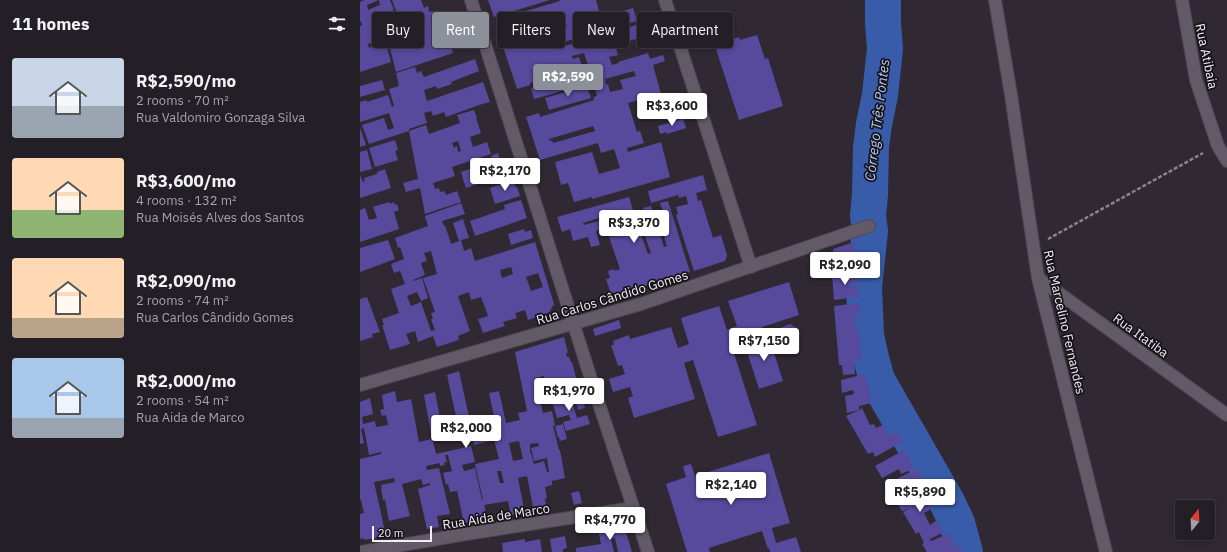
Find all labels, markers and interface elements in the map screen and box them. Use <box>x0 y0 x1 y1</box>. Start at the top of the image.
chip: Buy <box>372 12 424 48</box>
chip: Rent <box>432 12 489 48</box>
chip: Filters <box>497 12 565 48</box>
chip: New <box>573 12 629 48</box>
chip: Apartment <box>637 12 733 48</box>
text: 11 homes <box>12 13 89 35</box>
icon: filters <box>326 13 348 35</box>
street label: Rua Atibaia <box>1191 22 1222 90</box>
water label: Córrego Três Pontes <box>861 58 893 182</box>
pin: R$2,590 <box>531 64 605 98</box>
text: R$2,590 <box>542 68 594 85</box>
text: R$2,590/mo <box>136 70 236 92</box>
icon: home <box>44 74 92 122</box>
text: 2 rooms · 70 m² <box>136 92 229 109</box>
pin: R$3,600 <box>635 93 709 127</box>
text: R$3,600 <box>646 97 698 114</box>
text: Rua Valdomiro Gonzaga Silva <box>136 109 305 126</box>
pin: R$2,170 <box>468 158 542 192</box>
text: R$2,170 <box>479 162 531 179</box>
text: R$3,600/mo <box>136 170 236 192</box>
icon: home <box>44 174 92 222</box>
text: 4 rooms · 132 m² <box>136 192 237 209</box>
text: Rua Moisés Alves dos Santos <box>136 209 304 226</box>
pin: R$3,370 <box>597 210 671 244</box>
text: R$3,370 <box>608 214 660 231</box>
street label: Rua Marcelino Fernandes <box>1040 248 1089 396</box>
pin: R$2,090 <box>808 252 882 286</box>
text: R$2,090 <box>819 256 871 273</box>
street label: Rua Carlos Cândido Gomes <box>534 266 690 329</box>
text: R$2,090/mo <box>136 270 236 292</box>
icon: home <box>44 274 92 322</box>
text: 2 rooms · 74 m² <box>136 292 229 309</box>
text: Rua Carlos Cândido Gomes <box>136 309 294 326</box>
street label: Rua Itatiba <box>1110 310 1172 361</box>
pin: R$7,150 <box>727 328 801 362</box>
text: R$7,150 <box>738 332 790 349</box>
text: R$2,000/mo <box>136 370 236 392</box>
icon: home <box>44 374 92 422</box>
pin: R$1,970 <box>532 378 606 412</box>
text: R$1,970 <box>543 382 595 399</box>
text: 2 rooms · 54 m² <box>136 392 229 409</box>
text: Rua Aida de Marco <box>136 409 245 426</box>
pin: R$2,000 <box>429 415 503 449</box>
text: R$2,000 <box>440 419 492 436</box>
pin: R$2,140 <box>694 472 768 506</box>
text: R$2,140 <box>705 476 757 493</box>
pin: R$5,890 <box>883 479 957 513</box>
text: R$5,890 <box>894 483 946 500</box>
street label: Rua Aida de Marco <box>441 500 551 533</box>
north arrow <box>1175 500 1215 540</box>
map controls <box>1175 500 1215 540</box>
pin: R$4,770 <box>573 507 647 541</box>
text: R$4,770 <box>584 511 636 528</box>
scale bar <box>372 524 432 543</box>
text: 20 m <box>378 526 403 540</box>

